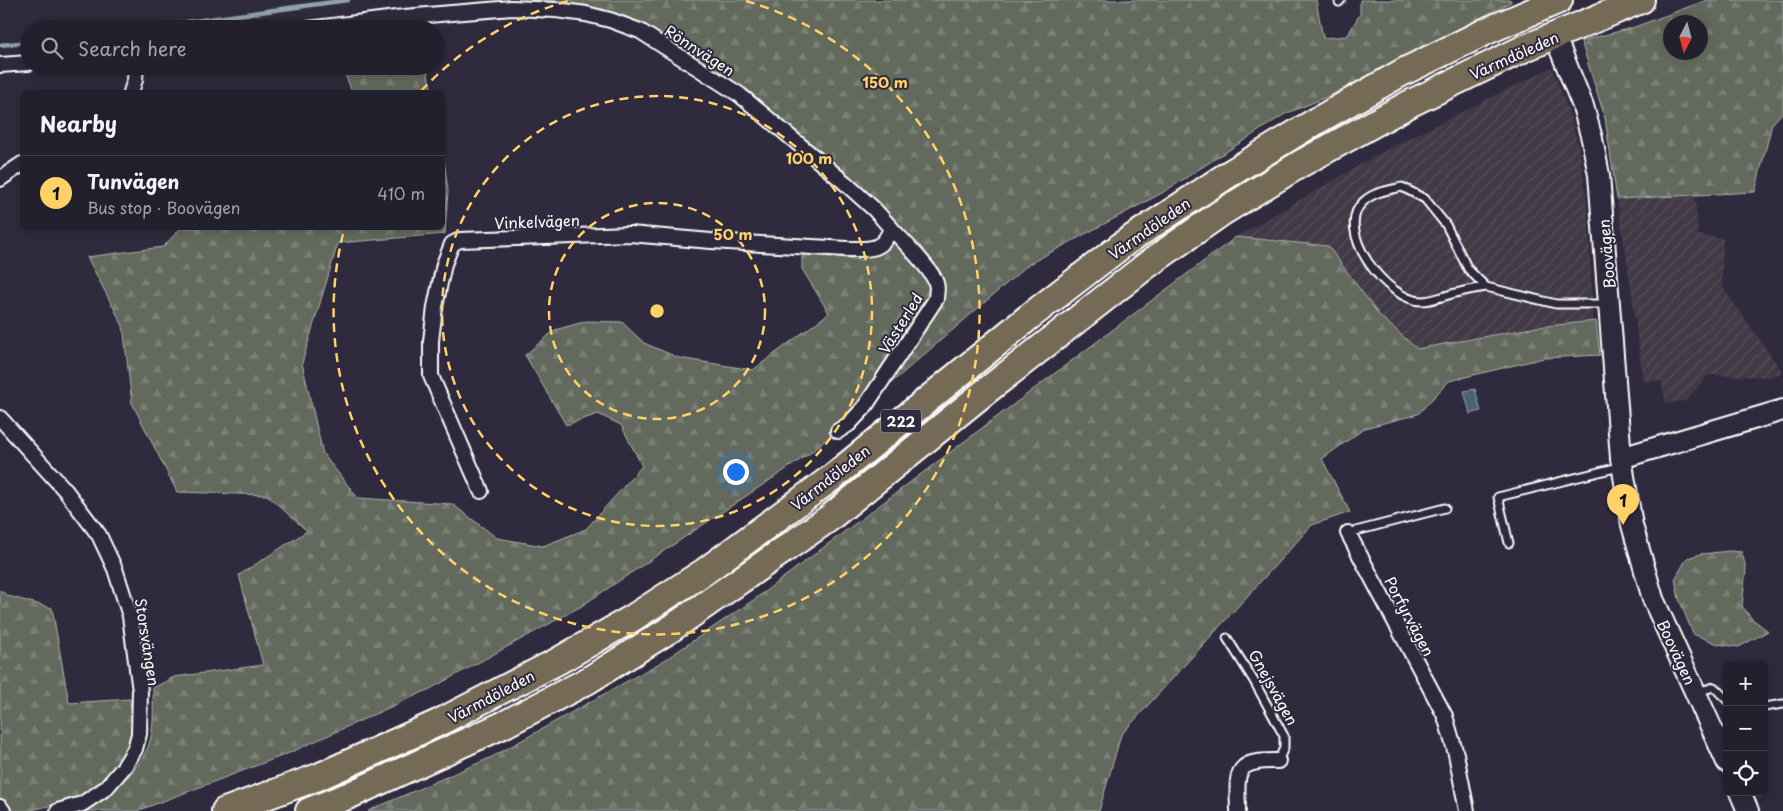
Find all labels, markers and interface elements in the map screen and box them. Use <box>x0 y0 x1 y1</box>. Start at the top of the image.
north arrow <box>1663 15 1708 60</box>
street label: Rönnvägen <box>660 19 740 81</box>
search box <box>20 20 445 75</box>
street label: Värmdöleden <box>1466 25 1562 85</box>
icon: search <box>38 34 66 62</box>
text: Search here <box>78 34 187 62</box>
text: 150 m <box>862 70 908 93</box>
text: Nearby <box>40 107 117 139</box>
text: 100 m <box>786 146 832 169</box>
text: Tunvägen <box>87 167 179 195</box>
text: 1 <box>52 181 60 205</box>
text: 410 m <box>377 181 425 205</box>
street label: Värmdöleden <box>1103 191 1195 265</box>
text: Bus stop · Boovägen <box>87 195 240 219</box>
street label: Vinkelvägen <box>494 208 580 234</box>
street label: Boovägen <box>1592 218 1620 290</box>
text: 50 m <box>714 222 752 245</box>
street label: Västerled <box>872 288 928 358</box>
centre of rings <box>648 302 666 320</box>
road number: 222 <box>881 410 921 432</box>
street label: Värmdöleden <box>785 439 875 515</box>
your location <box>723 459 749 485</box>
pin: 1 <box>1607 484 1639 525</box>
street label: Porfyrvägen <box>1379 572 1441 660</box>
street label: Storsvängen <box>130 596 166 688</box>
street label: Boovägen <box>1652 616 1702 688</box>
street label: Gnejsvägen <box>1244 645 1304 729</box>
map controls <box>1723 661 1768 796</box>
button: + <box>1723 661 1768 706</box>
street label: Värmdöleden <box>444 664 538 728</box>
button: − <box>1723 706 1768 751</box>
button: locate <box>1723 751 1768 796</box>

